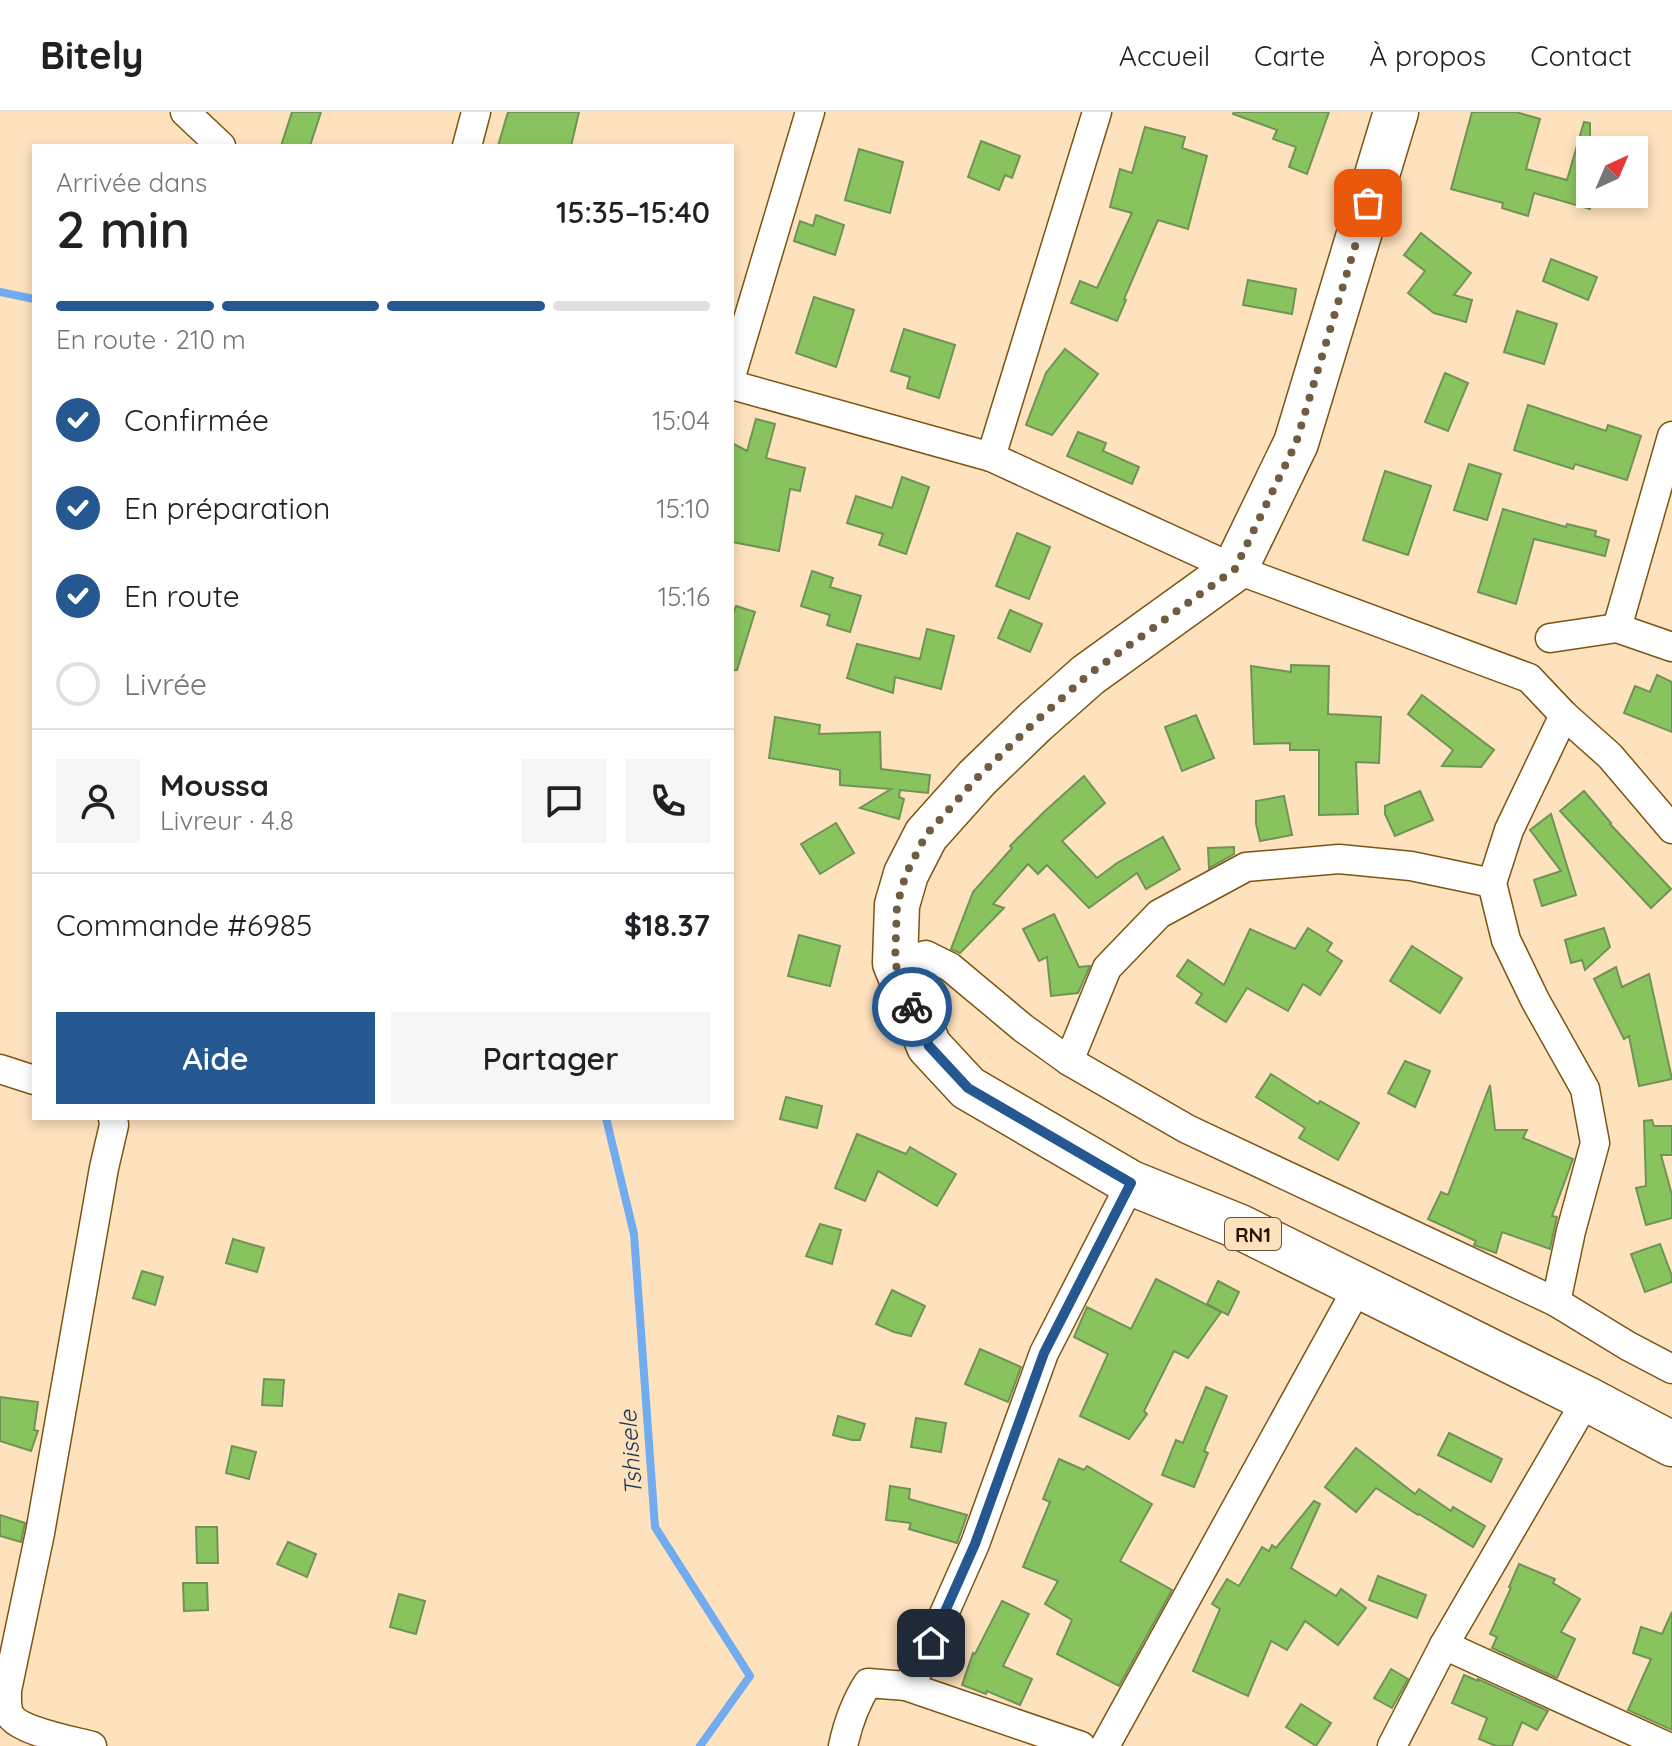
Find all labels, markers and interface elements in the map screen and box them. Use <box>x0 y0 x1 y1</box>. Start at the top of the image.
text: Bitely <box>40 31 144 79</box>
text: Accueil <box>1119 38 1210 73</box>
text: Carte <box>1254 38 1325 73</box>
text: À propos <box>1369 38 1486 73</box>
text: Contact <box>1530 38 1632 73</box>
north arrow <box>1576 136 1648 208</box>
map controls <box>1576 136 1648 208</box>
text: Arrivée dans <box>56 166 207 199</box>
pin <box>1334 169 1402 237</box>
icon: bag <box>1346 181 1390 225</box>
text: 15:35–15:40 <box>556 193 710 231</box>
text: 2 min <box>56 196 190 261</box>
text: En route · 210 m <box>56 323 246 356</box>
icon: check <box>56 398 100 442</box>
text: Confirmée <box>124 401 269 439</box>
text: 15:04 <box>652 404 710 437</box>
icon: check <box>56 486 100 530</box>
text: En préparation <box>124 489 330 527</box>
text: 15:10 <box>656 492 710 525</box>
icon: check <box>56 574 100 618</box>
text: En route <box>124 577 240 615</box>
text: 15:16 <box>658 580 710 613</box>
text: Livrée <box>124 665 207 703</box>
button: person <box>56 759 140 843</box>
button: chat <box>522 759 606 843</box>
button: phone <box>626 759 710 843</box>
text: Moussa <box>160 766 269 804</box>
text: Livreur · 4.8 <box>160 804 294 837</box>
text: Commande #6985 <box>56 906 312 944</box>
text: $18.37 <box>624 906 710 944</box>
courier <box>872 967 952 1047</box>
icon: bike <box>890 985 934 1029</box>
button: Aide <box>56 1012 375 1104</box>
button: Partager <box>391 1012 710 1104</box>
road number: RN1 <box>1225 1218 1281 1250</box>
water label: Tshisele <box>612 1408 648 1497</box>
pin <box>897 1609 965 1677</box>
icon: home <box>909 1621 953 1665</box>

